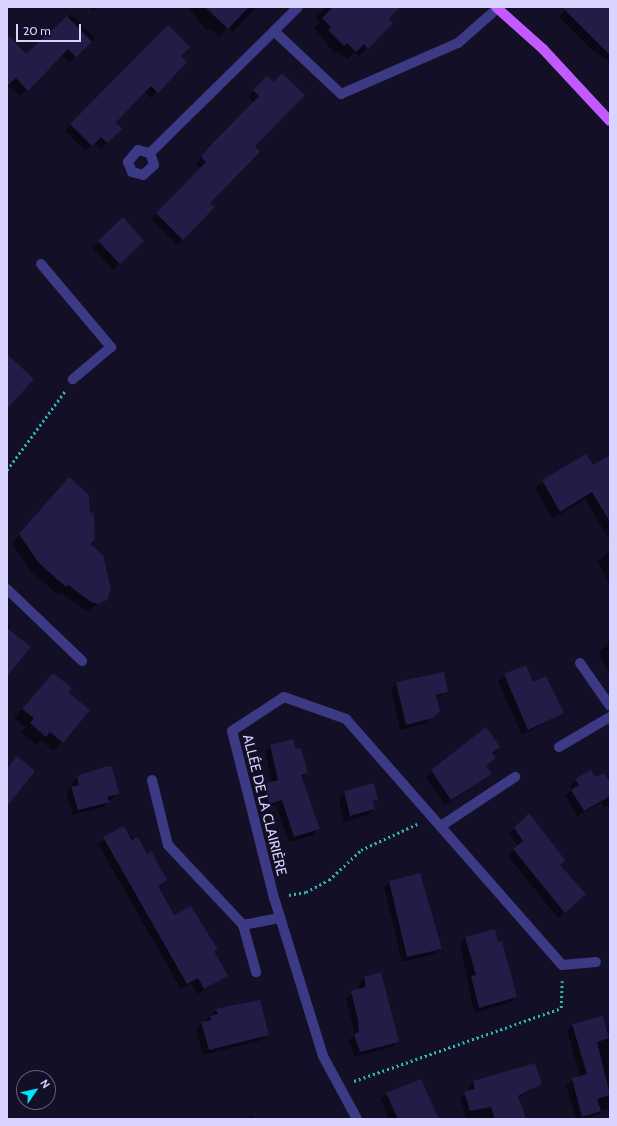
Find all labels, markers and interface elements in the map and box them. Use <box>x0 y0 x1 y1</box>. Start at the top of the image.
scale bar <box>18 16 83 42</box>
text: 20 m <box>23 23 51 38</box>
street label: ALLÉE DE LA CLAIRIÈRE <box>239 733 291 877</box>
north arrow <box>16 1070 56 1110</box>
text: N <box>37 1077 53 1091</box>

